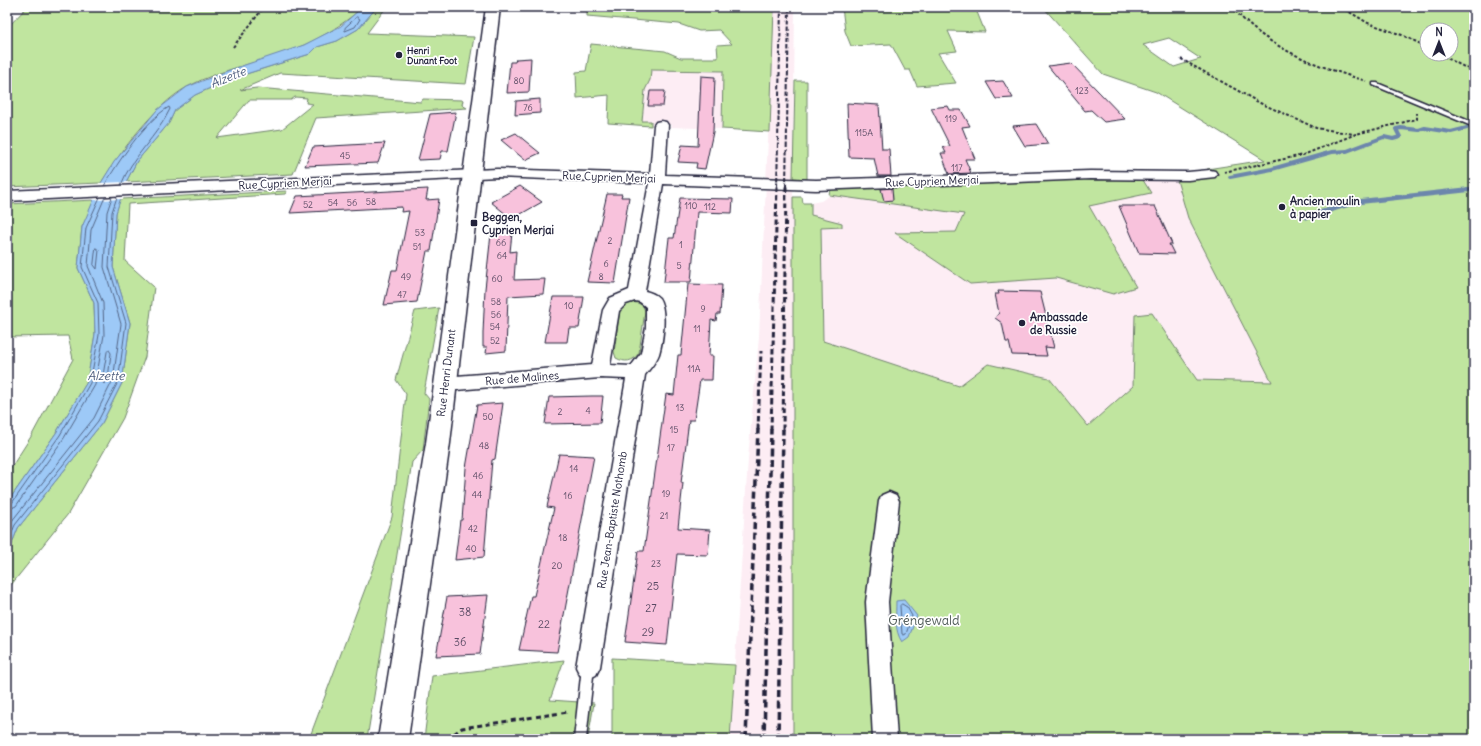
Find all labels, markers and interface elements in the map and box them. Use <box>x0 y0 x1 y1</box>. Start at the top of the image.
north arrow <box>1419 22 1459 62</box>
text: N <box>1435 25 1443 39</box>
place label: Henri Dunant Foot <box>407 45 458 66</box>
marker: Henri Dunant Foot <box>394 50 404 60</box>
water label: Alzette <box>208 63 249 91</box>
house number: 80 <box>513 75 525 86</box>
house number: 123 <box>1075 85 1089 96</box>
house number: 76 <box>523 102 533 113</box>
house number: 119 <box>945 113 957 124</box>
house number: 115A <box>855 127 873 138</box>
house number: 45 <box>340 150 350 161</box>
house number: 117 <box>951 162 963 173</box>
street label: Rue Cyprien Merjai <box>562 168 656 186</box>
street label: Rue Cyprien Merjai <box>885 172 979 190</box>
street label: Rue Cyprien Merjai <box>238 174 332 192</box>
place label: Ancien moulin à papier <box>1290 194 1361 222</box>
house number: 58 <box>366 196 376 207</box>
house number: 54 <box>328 197 338 208</box>
house number: 56 <box>347 197 357 208</box>
house number: 52 <box>303 199 313 210</box>
house number: 110 <box>684 200 698 211</box>
house number: 112 <box>704 201 716 212</box>
marker: Ancien moulin à papier <box>1277 202 1287 212</box>
place label: Beggen, Cyprien Merjai <box>482 210 554 238</box>
marker: Beggen, Cyprien Merjai <box>469 218 479 228</box>
house number: 53 <box>415 227 425 238</box>
house number: 2 <box>608 235 613 246</box>
house number: 66 <box>496 237 506 248</box>
house number: 1 <box>679 239 683 250</box>
house number: 51 <box>413 241 421 252</box>
house number: 64 <box>497 250 507 261</box>
house number: 6 <box>603 258 609 269</box>
house number: 5 <box>676 260 682 271</box>
house number: 49 <box>401 271 411 282</box>
house number: 8 <box>598 271 604 282</box>
house number: 60 <box>491 273 503 284</box>
house number: 47 <box>397 289 407 300</box>
house number: 58 <box>491 296 501 307</box>
house number: 10 <box>564 300 574 311</box>
house number: 9 <box>700 303 706 314</box>
house number: 56 <box>491 309 501 320</box>
place label: Ambassade de Russie <box>1030 310 1088 337</box>
marker: Ambassade de Russie <box>1017 318 1027 328</box>
house number: 54 <box>490 321 500 332</box>
house number: 11 <box>693 323 701 334</box>
street label: Rue Henri Dunant <box>434 328 458 418</box>
house number: 52 <box>490 335 500 346</box>
house number: 11A <box>688 363 701 374</box>
water label: Alzette <box>88 368 126 383</box>
street label: Rue de Malines <box>484 368 560 388</box>
house number: 13 <box>676 402 684 413</box>
house number: 4 <box>585 405 591 416</box>
house number: 2 <box>558 406 563 417</box>
house number: 50 <box>482 411 494 422</box>
house number: 15 <box>670 424 678 435</box>
house number: 48 <box>479 440 489 451</box>
house number: 17 <box>667 442 676 453</box>
street label: Rue Jean-Baptiste Nothomb <box>594 450 630 590</box>
house number: 14 <box>570 463 578 474</box>
house number: 46 <box>473 470 483 481</box>
house number: 19 <box>662 488 670 499</box>
house number: 44 <box>472 489 482 500</box>
house number: 16 <box>564 490 572 501</box>
house number: 21 <box>660 510 668 521</box>
house number: 42 <box>468 523 478 534</box>
house number: 18 <box>559 532 567 543</box>
house number: 40 <box>465 543 477 554</box>
house number: 23 <box>651 558 661 569</box>
house number: 20 <box>552 560 563 571</box>
house number: 25 <box>647 579 659 593</box>
house number: 27 <box>645 601 657 615</box>
house number: 38 <box>459 605 471 619</box>
park label: Gréngewald <box>888 612 960 629</box>
house number: 22 <box>538 617 550 631</box>
house number: 29 <box>642 625 654 639</box>
house number: 36 <box>454 635 466 649</box>

